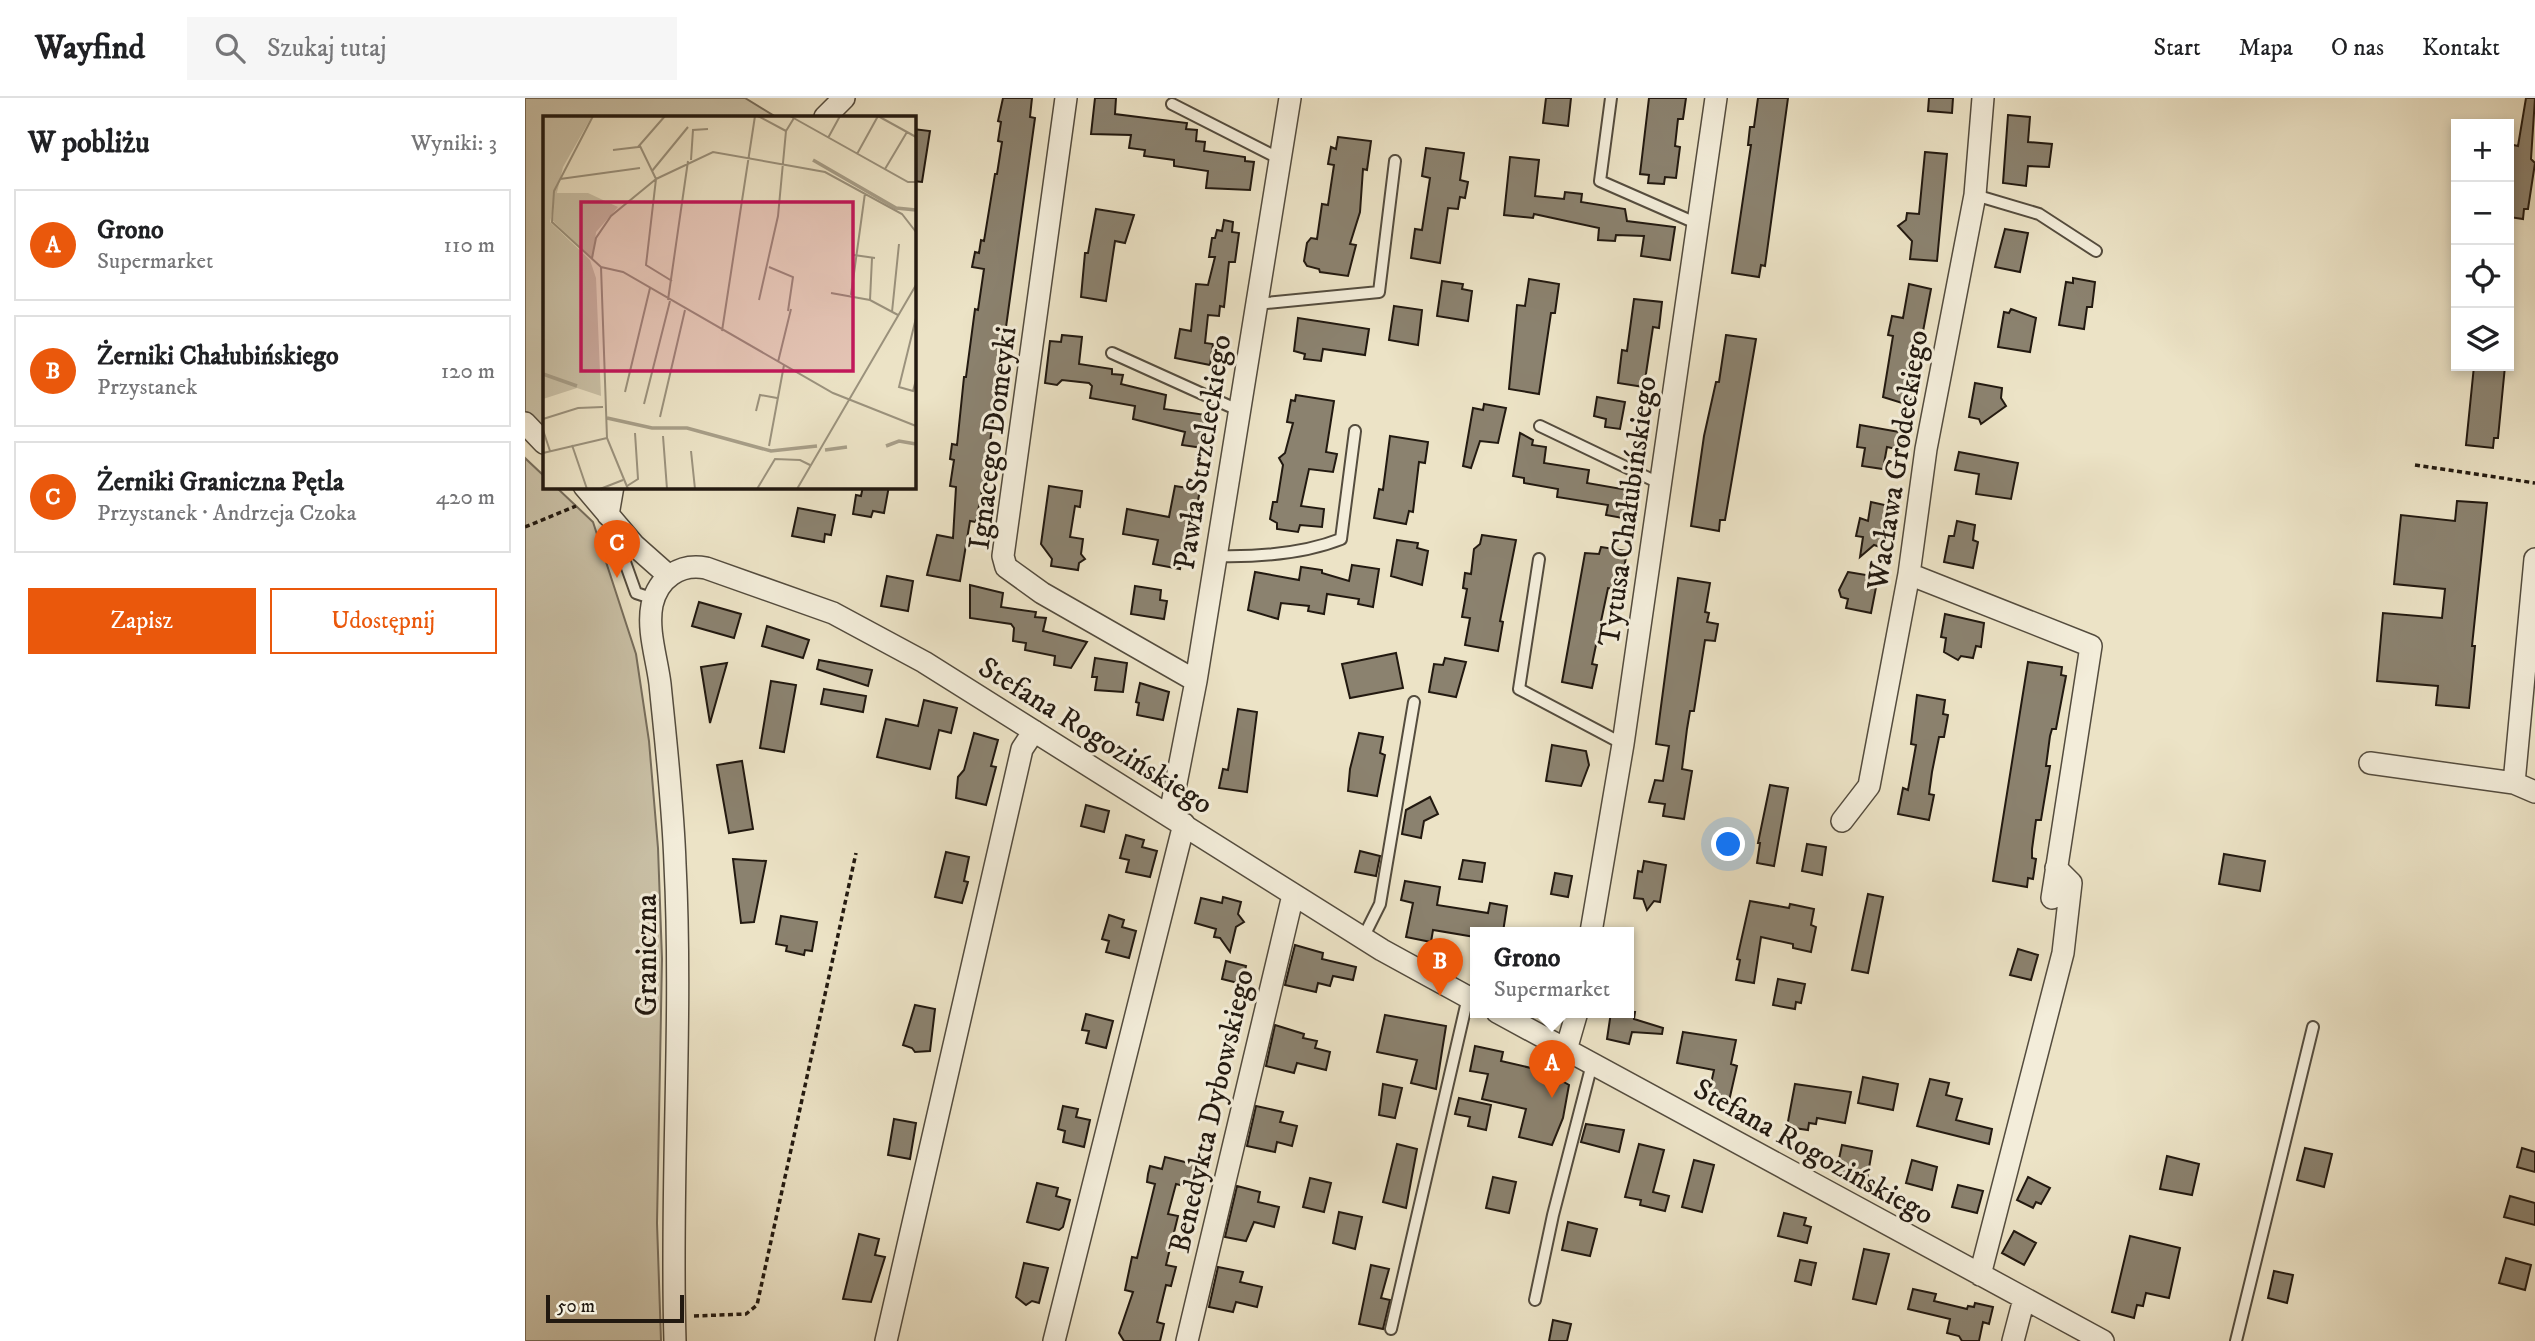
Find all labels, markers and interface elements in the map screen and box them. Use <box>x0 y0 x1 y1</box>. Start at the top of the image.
search box <box>187 17 677 80</box>
text: Wayfind <box>35 28 145 69</box>
icon: search <box>211 29 249 67</box>
text: Szukaj tutaj <box>267 32 387 65</box>
text: Start <box>2154 33 2201 63</box>
text: Mapa <box>2239 33 2293 63</box>
text: O nas <box>2331 33 2384 63</box>
text: Kontakt <box>2422 33 2500 63</box>
inset map <box>543 116 915 488</box>
map controls <box>2451 119 2514 371</box>
button: + <box>2451 119 2514 182</box>
text: W pobliżu <box>28 125 150 162</box>
text: Wyniki: 3 <box>411 129 497 158</box>
button: − <box>2451 182 2514 245</box>
text: Grono <box>97 214 164 247</box>
text: A <box>46 231 60 260</box>
text: 110 m <box>444 231 495 260</box>
button: locate <box>2451 245 2514 308</box>
text: Supermarket <box>97 247 213 276</box>
button: layers <box>2451 308 2514 371</box>
street label: Ignacego Domeyki <box>961 324 1026 552</box>
street label: Wacława Grodeckiego <box>1860 328 1937 594</box>
street label: Pawła Strzeleckiego <box>1167 332 1240 572</box>
text: Żerniki Chałubińskiego <box>97 340 339 373</box>
text: B <box>46 357 60 386</box>
text: 120 m <box>441 357 495 386</box>
text: Przystanek <box>97 373 197 402</box>
street label: Tytusa Chałubińskiego <box>1591 374 1666 649</box>
text: Żerniki Graniczna Pętla <box>97 466 344 499</box>
text: C <box>45 483 61 512</box>
text: 420 m <box>436 483 495 512</box>
text: Przystanek · Andrzeja Czoka <box>97 499 357 528</box>
pin: C <box>594 520 640 578</box>
button: Zapisz <box>28 588 256 654</box>
button: Udostępnij <box>270 588 497 654</box>
street label: Stefana Rogozińskiego <box>971 649 1219 823</box>
your location <box>1711 827 1745 861</box>
street label: Graniczna <box>629 893 666 1016</box>
popup <box>1470 927 1634 1018</box>
pin: B <box>1417 938 1463 996</box>
text: Grono <box>1494 942 1560 975</box>
street label: Benedykta Dybowskiego <box>1162 966 1263 1257</box>
text: Supermarket <box>1494 975 1610 1004</box>
pin: A <box>1529 1040 1575 1098</box>
street label: Stefana Rogozińskiego <box>1687 1071 1940 1234</box>
scale bar <box>546 1292 684 1324</box>
text: 50 m <box>557 1295 595 1318</box>

